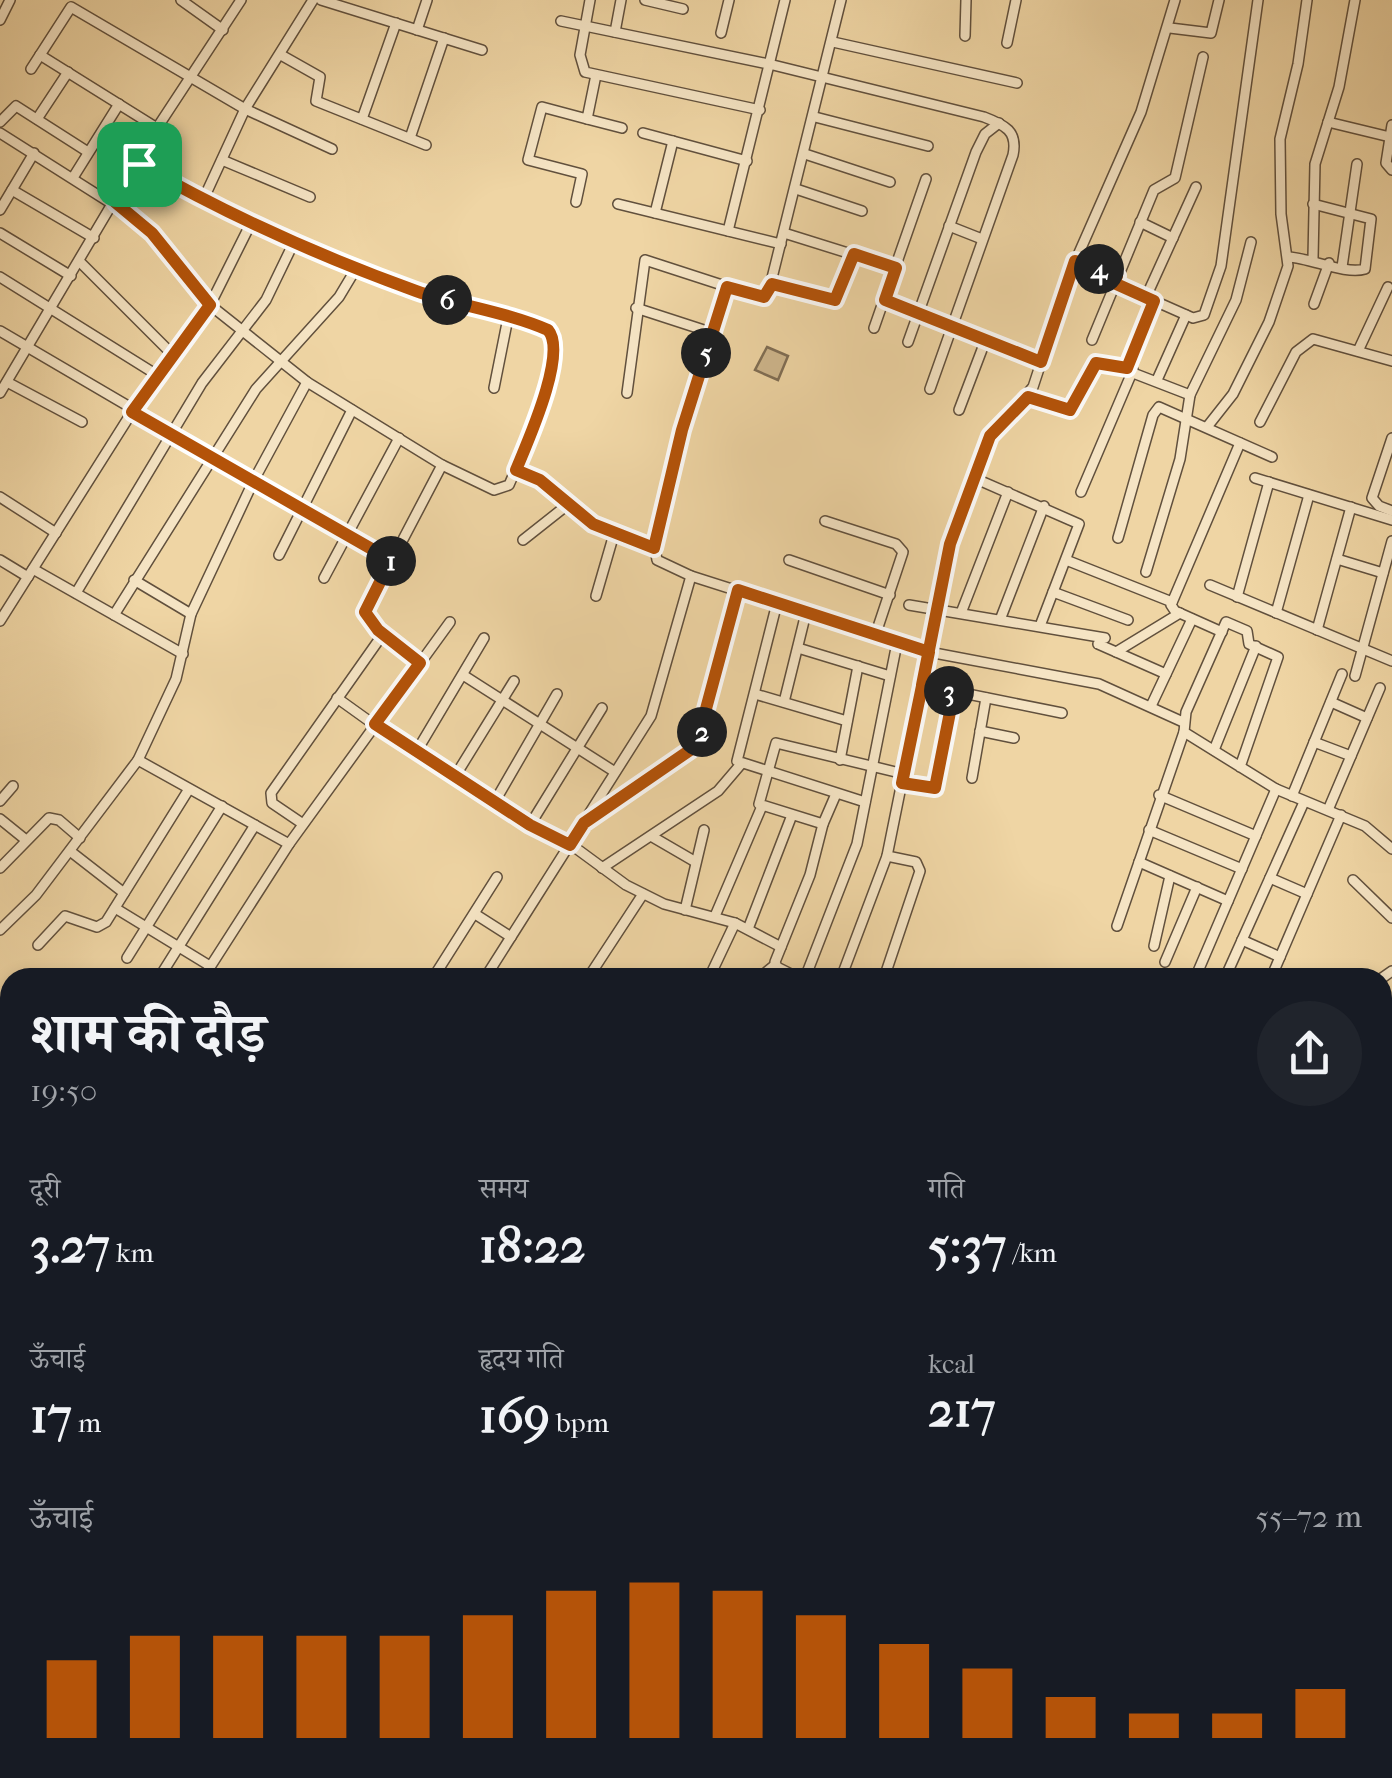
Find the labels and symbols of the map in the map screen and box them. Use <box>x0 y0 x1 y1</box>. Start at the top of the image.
pin <box>97 122 182 207</box>
pin: 4 <box>1074 244 1124 294</box>
pin: 6 <box>422 275 472 325</box>
pin: 5 <box>681 328 731 378</box>
pin: 1 <box>366 536 416 586</box>
pin: 3 <box>924 666 974 716</box>
pin: 2 <box>677 707 727 757</box>

